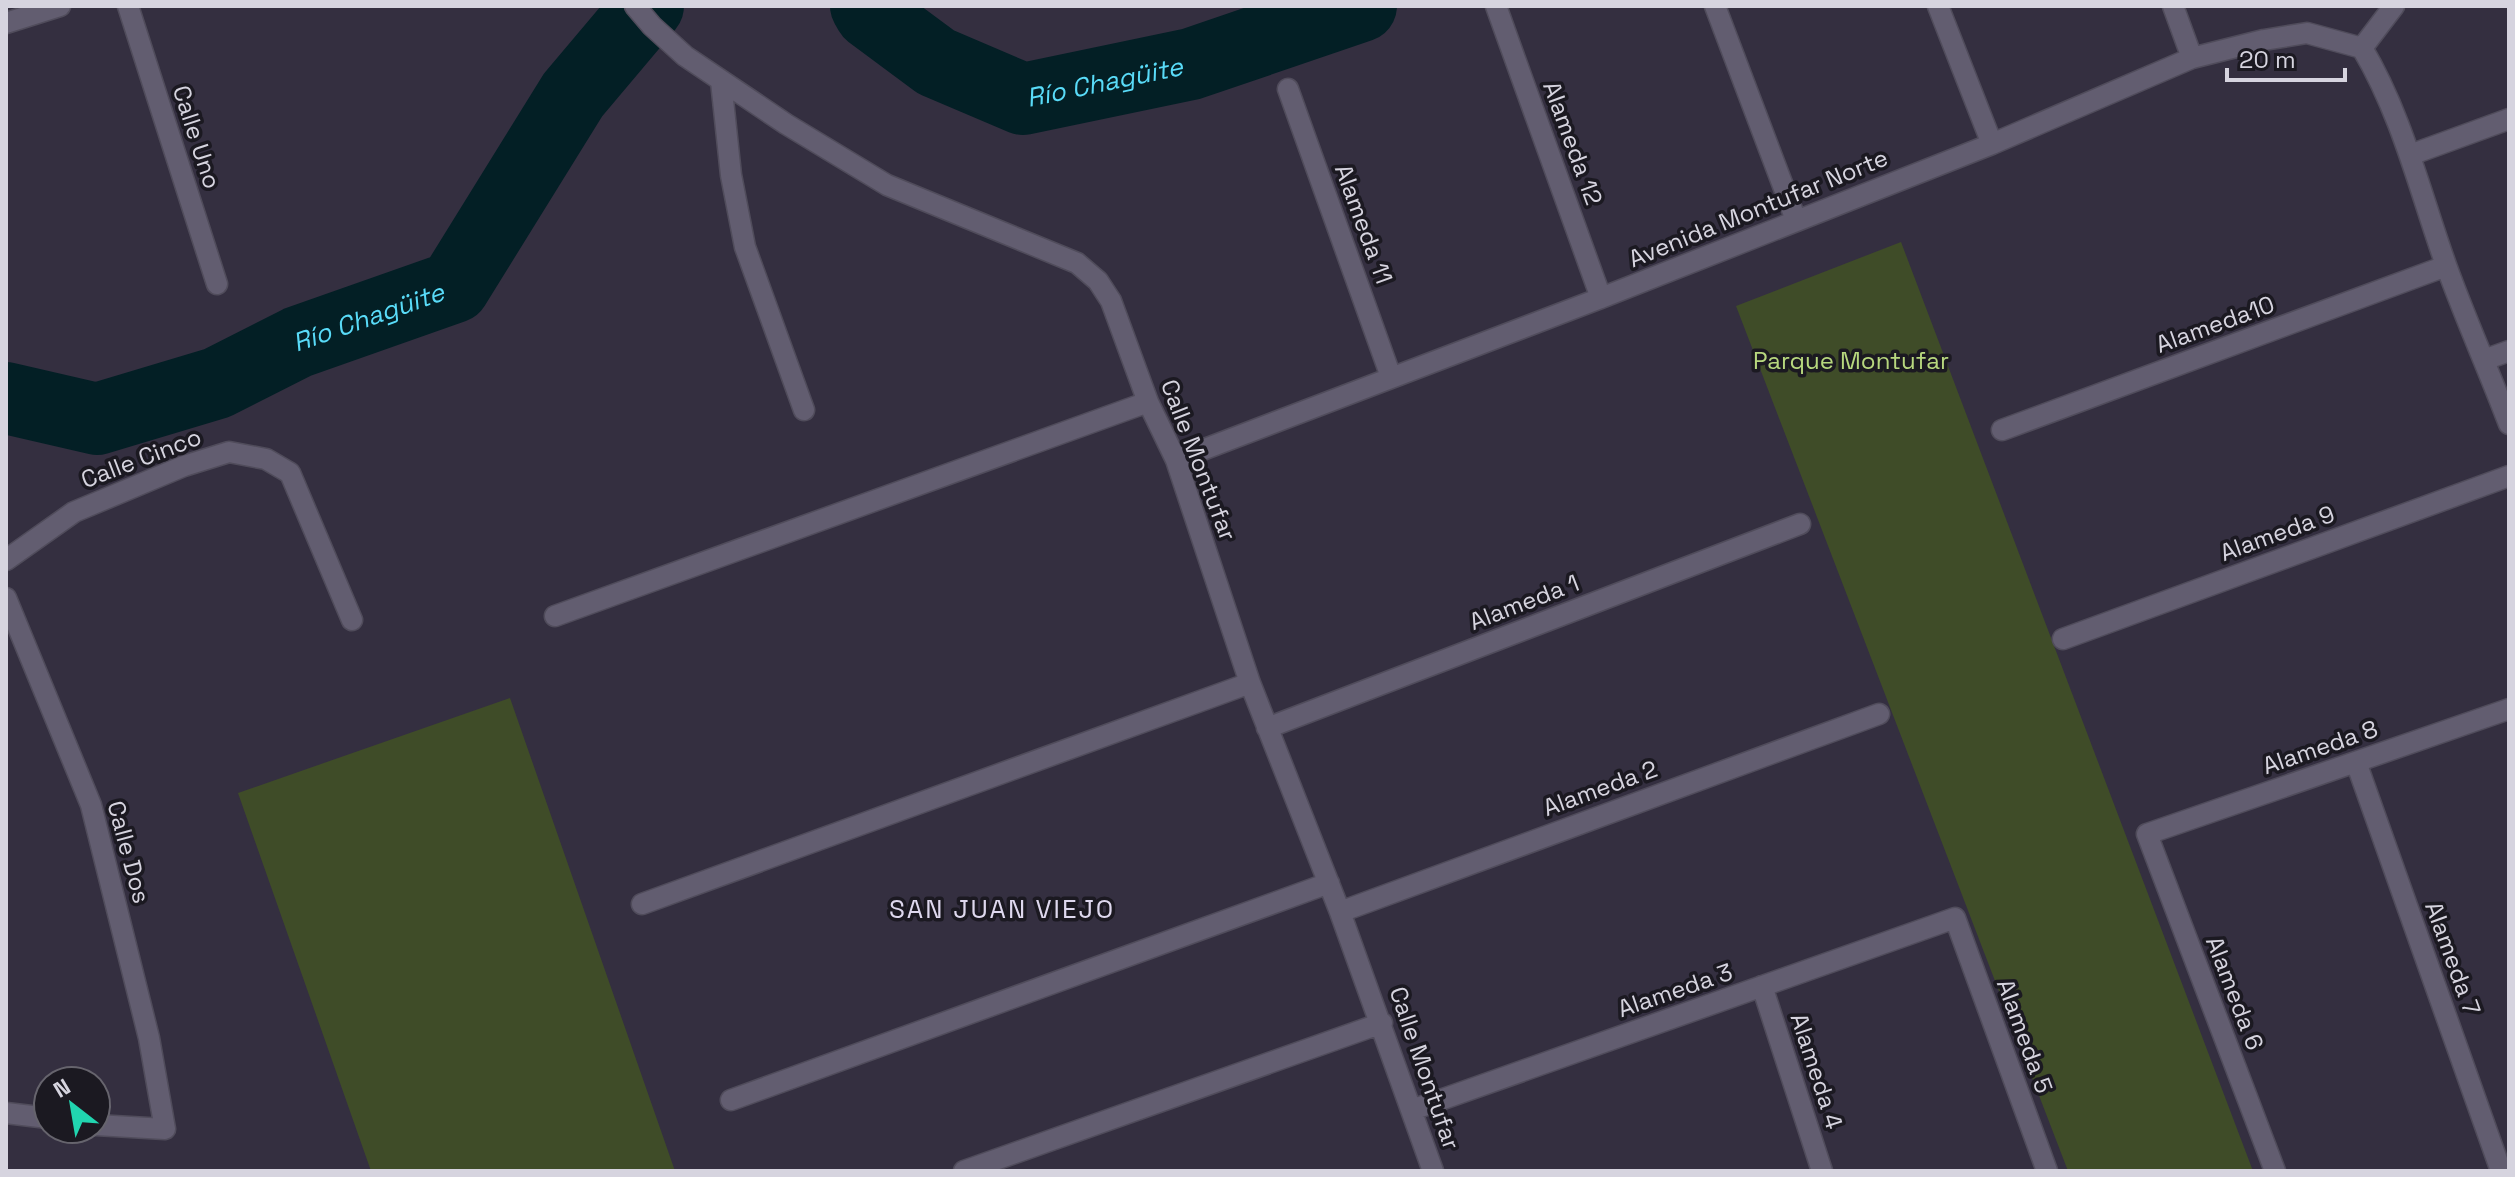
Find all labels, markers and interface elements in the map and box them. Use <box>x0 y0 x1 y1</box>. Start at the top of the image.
scale bar <box>2227 32 2345 82</box>
text: 20 m <box>2239 44 2296 75</box>
water label: Río Chagüite <box>1023 49 1187 115</box>
street label: Alameda 12 <box>1536 77 1610 209</box>
street label: Calle Uno <box>166 81 228 193</box>
street label: Avenida Montufar Norte <box>1624 142 1892 274</box>
street label: Alameda 11 <box>1328 160 1400 288</box>
water label: Río Chagüite <box>288 274 450 360</box>
street label: Alameda10 <box>2151 288 2279 360</box>
park label: Parque Montufar <box>1753 345 1949 376</box>
street label: Calle Montufar <box>1154 375 1244 545</box>
street label: Calle Cinco <box>76 421 206 495</box>
street label: Alameda 9 <box>2215 498 2339 568</box>
street label: Alameda 1 <box>1465 567 1583 637</box>
street label: Alameda 8 <box>2258 713 2382 781</box>
street label: Alameda 2 <box>1539 753 1661 823</box>
street label: Calle Dos <box>100 797 158 907</box>
district label: SAN JUAN VIEJO <box>889 892 1115 926</box>
street label: Alameda 7 <box>2418 897 2488 1019</box>
street label: Alameda 6 <box>2199 932 2271 1054</box>
street label: Alameda 3 <box>1613 956 1737 1024</box>
street label: Alameda 5 <box>1990 975 2060 1097</box>
street label: Calle Montufar <box>1383 982 1467 1154</box>
street label: Alameda 4 <box>1784 1009 1850 1133</box>
north arrow <box>32 1065 112 1145</box>
text: N <box>48 1072 75 1104</box>

